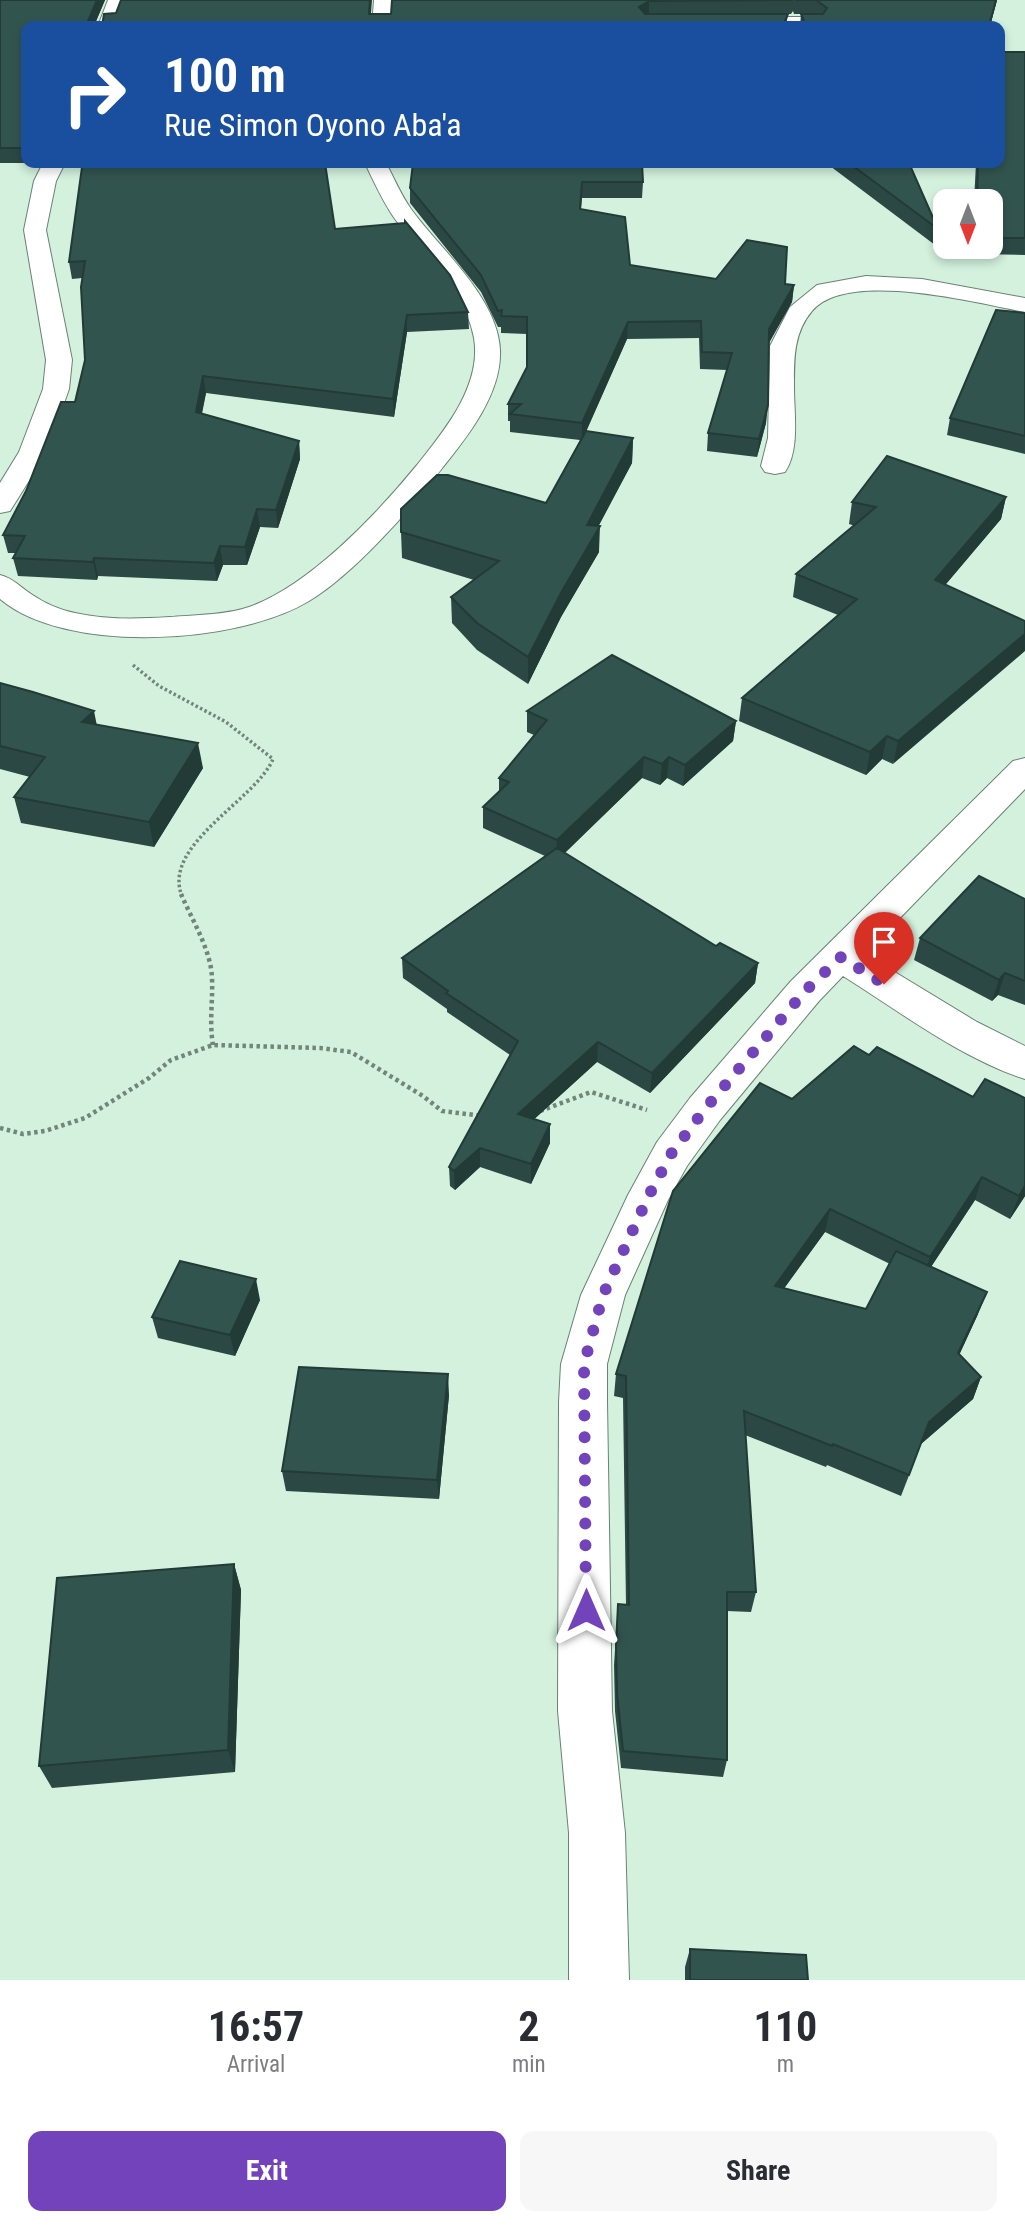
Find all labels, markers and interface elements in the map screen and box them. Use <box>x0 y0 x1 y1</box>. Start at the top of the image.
text: 100 m <box>164 47 286 104</box>
icon: right <box>49 49 140 140</box>
text: Rue Simon Oyono Aba'a <box>164 106 462 144</box>
north arrow <box>933 189 1003 259</box>
map controls <box>933 189 1003 259</box>
pin <box>854 912 914 984</box>
icon: arrive <box>865 923 903 961</box>
position arrow <box>549 1573 623 1647</box>
text: 16:57 <box>208 2002 304 2051</box>
text: 2 <box>518 2002 539 2051</box>
text: 110 <box>753 2002 817 2051</box>
text: Arrival <box>227 2051 285 2078</box>
text: min <box>512 2051 546 2078</box>
text: m <box>777 2051 794 2078</box>
button: Exit <box>28 2131 506 2211</box>
button: Share <box>520 2131 997 2211</box>

